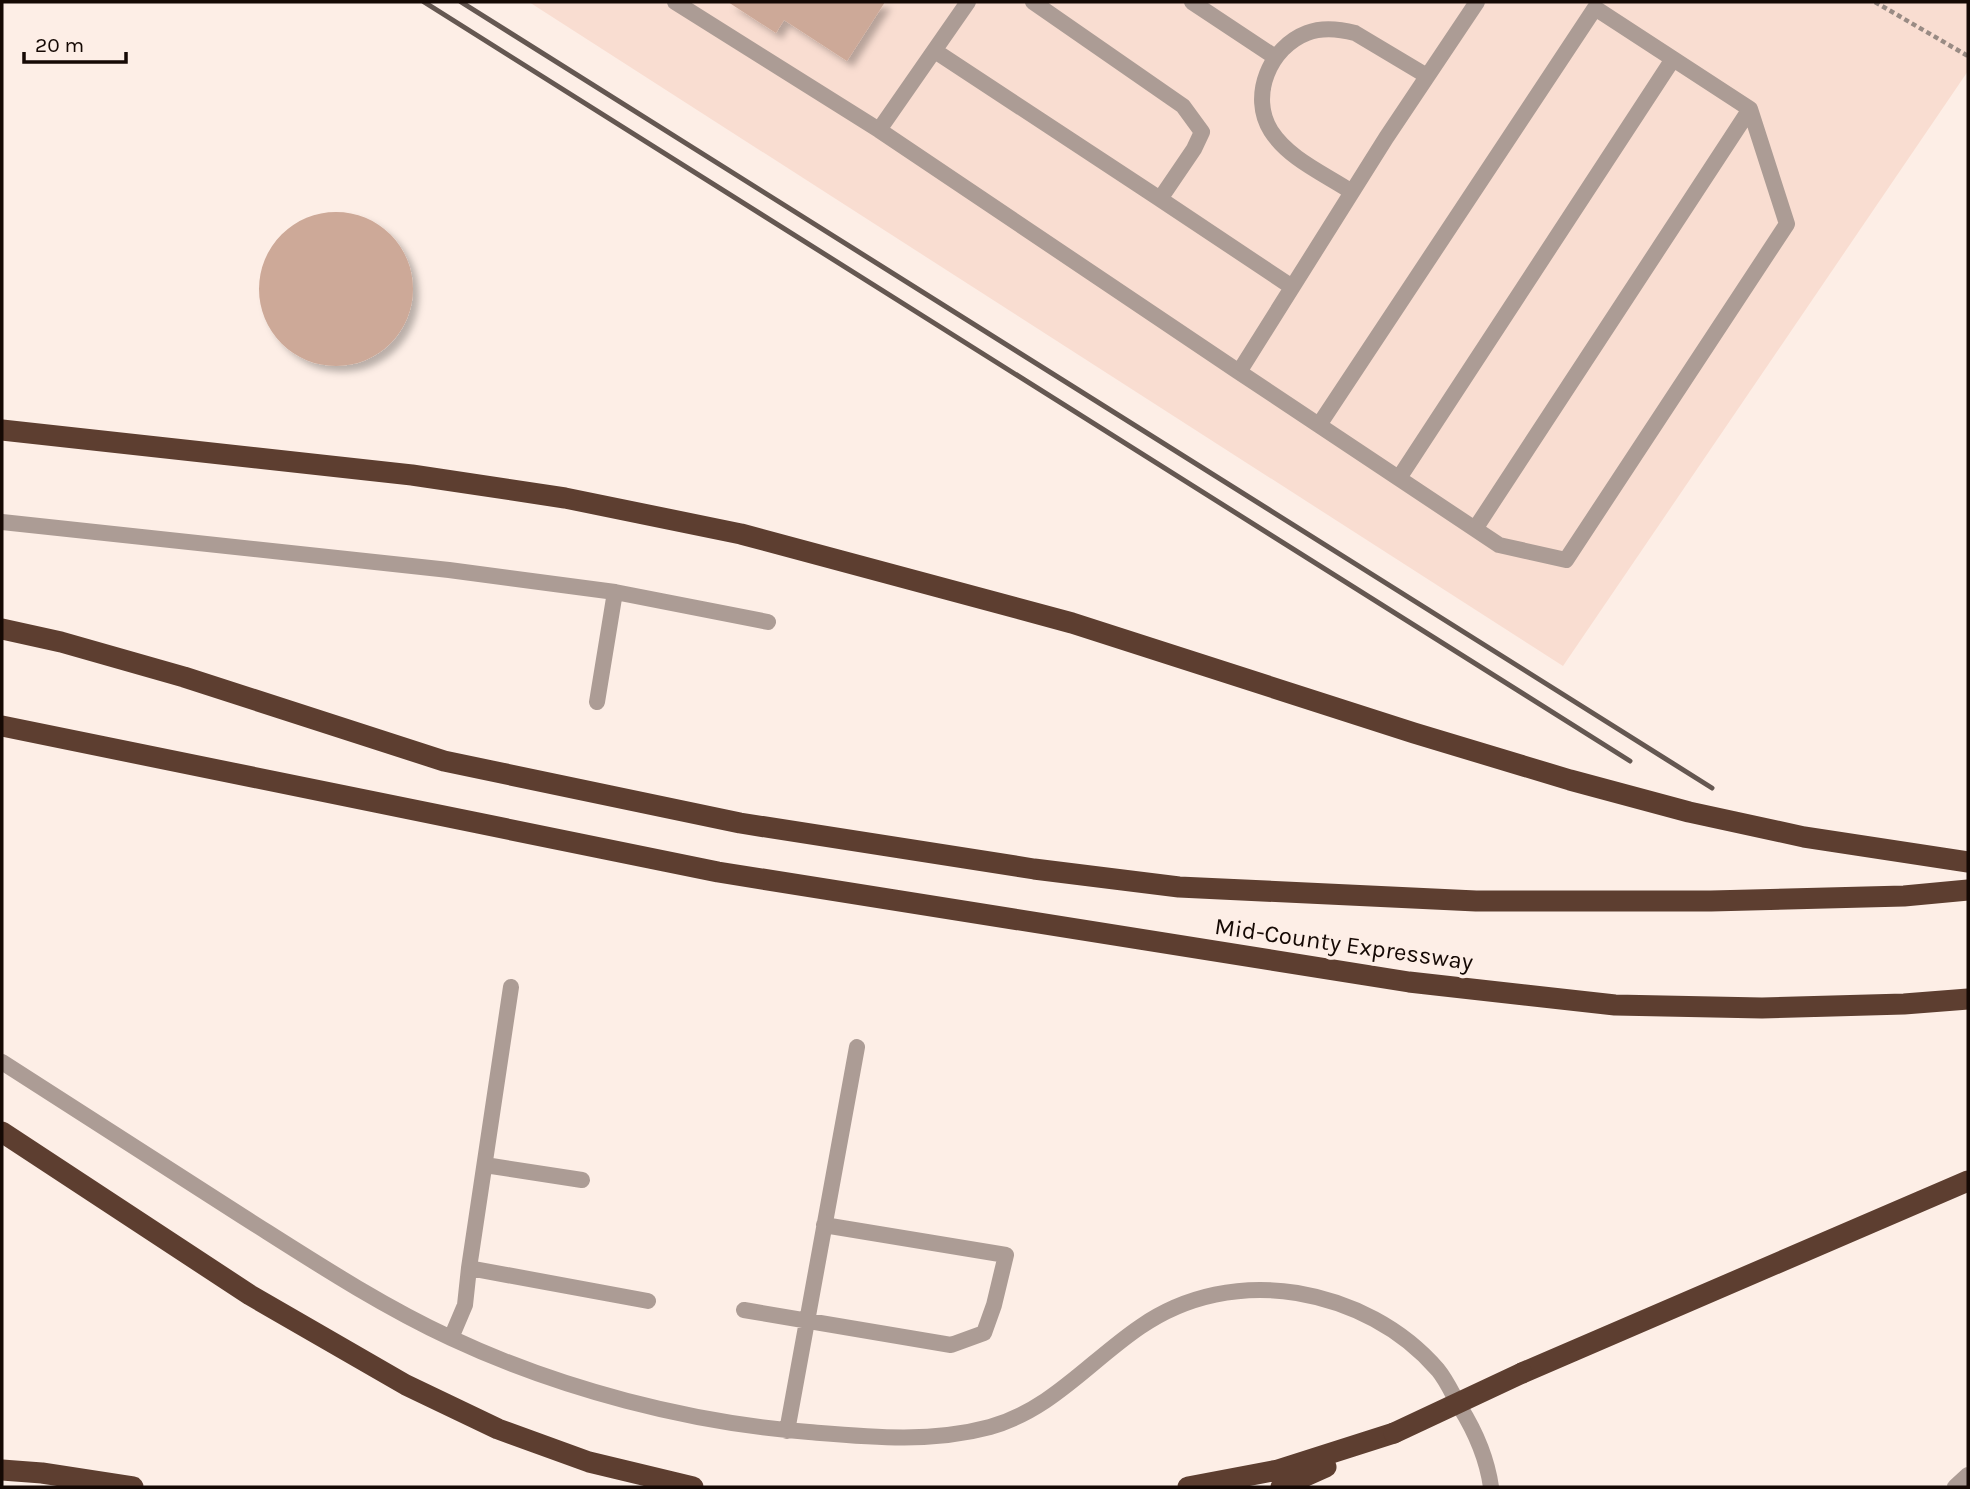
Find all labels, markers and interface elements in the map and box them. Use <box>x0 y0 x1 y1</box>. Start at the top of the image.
scale bar <box>24 21 126 65</box>
text: 20 m <box>35 33 84 57</box>
street label: Mid-County Expressway <box>1213 912 1475 976</box>

